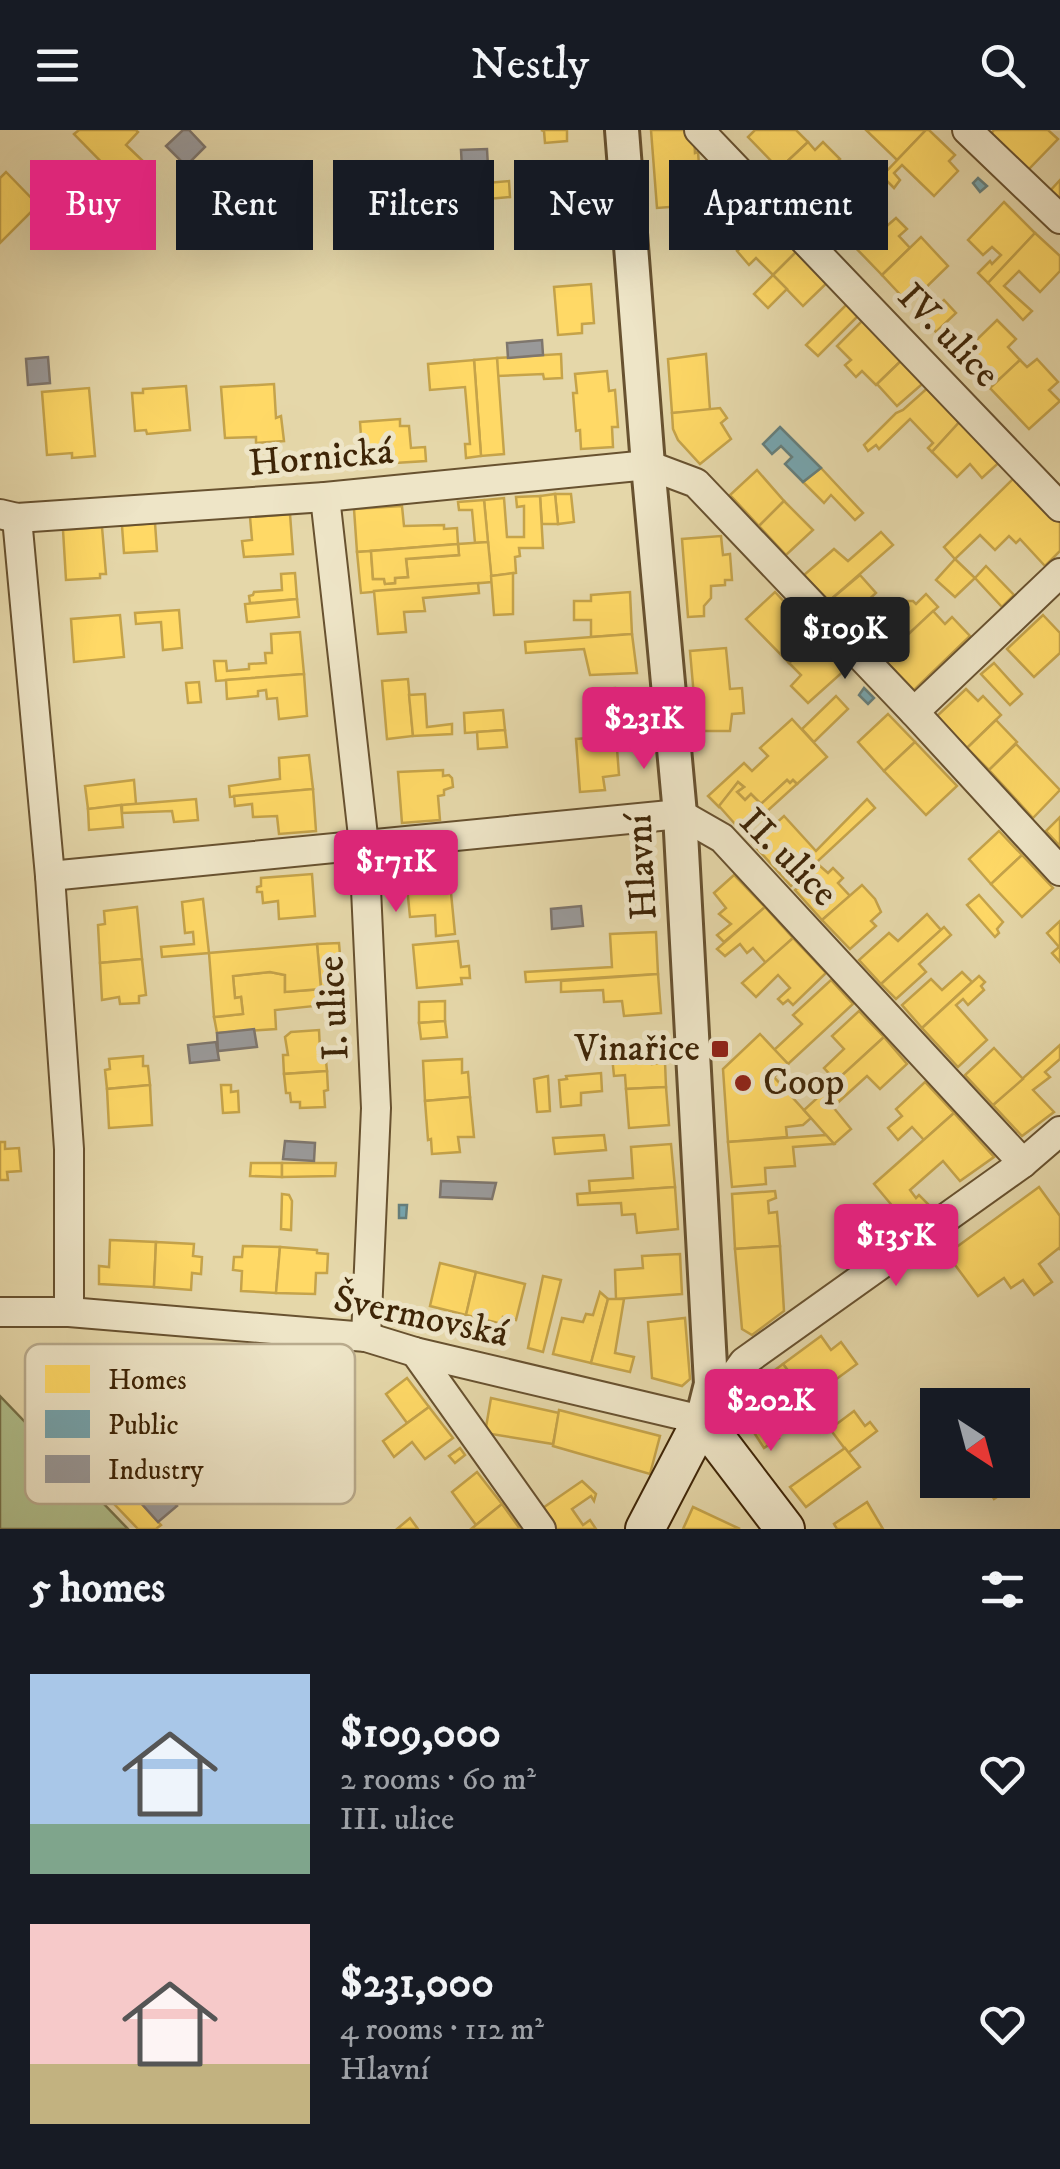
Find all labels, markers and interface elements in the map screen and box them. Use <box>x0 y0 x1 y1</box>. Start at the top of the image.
text: Nestly <box>471 37 589 93</box>
icon: menu <box>30 38 85 93</box>
icon: search <box>975 38 1030 93</box>
chip: Buy <box>30 160 156 250</box>
chip: Rent <box>176 160 313 250</box>
chip: Filters <box>333 160 494 250</box>
chip: New <box>514 160 649 250</box>
chip: Apartment <box>669 160 888 250</box>
street label: IV. ulice <box>887 274 1009 398</box>
street label: Hornická <box>247 428 395 488</box>
pin: $109K <box>775 597 915 682</box>
text: $109K <box>803 609 887 649</box>
pin: $231K <box>574 687 714 772</box>
text: $231K <box>604 699 684 739</box>
street label: II. ulice <box>729 799 847 917</box>
street label: Hlavní <box>615 811 669 921</box>
pin: $171K <box>326 830 466 915</box>
text: $171K <box>356 842 436 882</box>
street label: I. ulice <box>307 955 361 1061</box>
place label: Vinařice <box>573 1025 700 1073</box>
marker: Vinařice <box>709 1038 731 1060</box>
place label: Coop <box>763 1059 844 1107</box>
marker: Coop <box>732 1072 754 1094</box>
pin: $135K <box>826 1204 966 1289</box>
text: $135K <box>856 1216 936 1256</box>
street label: Švermovská <box>329 1275 513 1359</box>
legend <box>25 1344 355 1504</box>
text: Homes <box>108 1363 187 1398</box>
pin: $202K <box>701 1369 841 1454</box>
text: $202K <box>727 1381 815 1421</box>
north arrow <box>920 1388 1030 1498</box>
map controls <box>920 1388 1030 1498</box>
text: Public <box>108 1408 178 1443</box>
text: Industry <box>108 1453 204 1488</box>
icon: filters <box>975 1562 1030 1617</box>
text: 5 homes <box>30 1563 165 1615</box>
text: $109,000 <box>340 1708 501 1760</box>
icon: home <box>110 1714 230 1834</box>
icon: heart <box>975 1747 1030 1802</box>
text: 2 rooms · 60 m² <box>340 1760 536 1800</box>
text: III. ulice <box>340 1800 454 1840</box>
text: $231,000 <box>340 1958 494 2010</box>
icon: home <box>110 1964 230 2084</box>
icon: heart <box>975 1997 1030 2052</box>
text: 4 rooms · 112 m² <box>340 2010 544 2050</box>
text: Hlavní <box>340 2050 429 2090</box>

